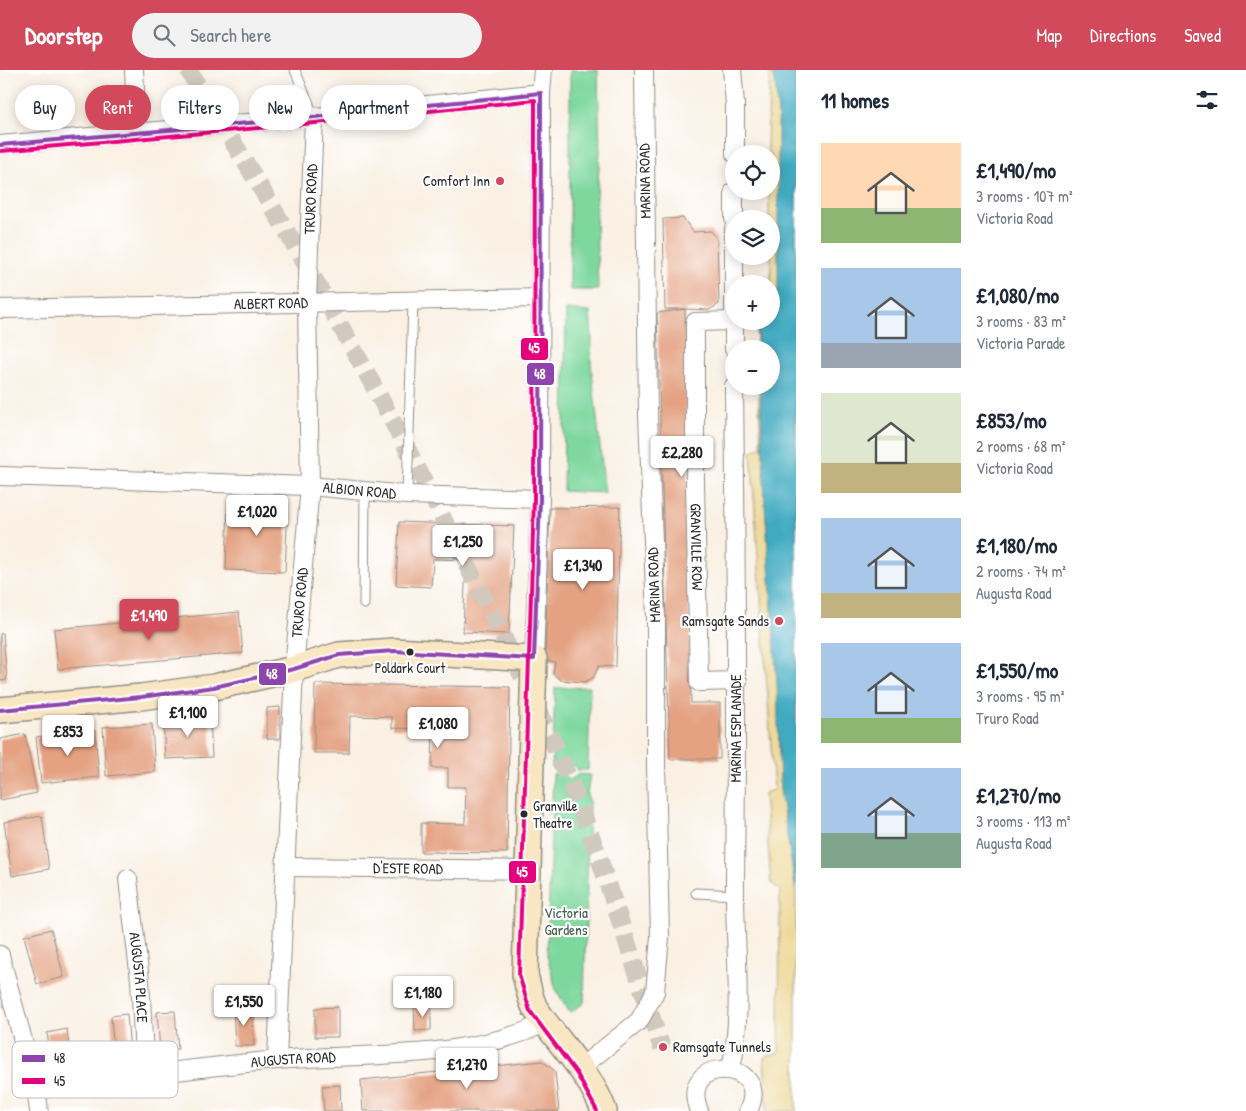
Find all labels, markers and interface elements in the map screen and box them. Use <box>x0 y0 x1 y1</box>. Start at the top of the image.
search box <box>132 13 482 58</box>
text: Doorstep <box>25 19 102 51</box>
icon: search <box>150 21 178 49</box>
text: Search here <box>190 22 272 48</box>
text: Map <box>1037 23 1062 48</box>
text: Directions <box>1090 23 1156 48</box>
text: Saved <box>1184 23 1221 48</box>
chip: Buy <box>15 85 75 130</box>
chip: Rent <box>85 85 151 130</box>
chip: Filters <box>161 85 239 130</box>
chip: New <box>249 85 311 130</box>
chip: Apartment <box>321 85 427 130</box>
text: 11 homes <box>821 86 889 115</box>
icon: filters <box>1193 86 1221 114</box>
street label: MARINA ROAD <box>633 142 656 219</box>
map controls <box>725 145 780 395</box>
button: locate <box>725 145 780 200</box>
text: £1,490/mo <box>976 156 1056 185</box>
street label: TRURO ROAD <box>299 163 322 235</box>
icon: home <box>861 163 921 223</box>
place label: Comfort Inn <box>423 170 490 191</box>
marker: Comfort Inn <box>494 175 506 187</box>
text: 3 rooms · 107 m² <box>976 185 1073 207</box>
text: Victoria Road <box>976 207 1053 229</box>
button: layers <box>725 210 780 265</box>
button: + <box>725 275 780 330</box>
text: £1,080/mo <box>976 281 1059 310</box>
icon: home <box>861 288 921 348</box>
street label: ALBERT ROAD <box>234 292 309 314</box>
text: 3 rooms · 83 m² <box>976 310 1066 332</box>
text: Victoria Parade <box>976 332 1065 354</box>
line badge: 45 <box>520 337 549 361</box>
text: 45 <box>528 338 540 357</box>
button: − <box>725 340 780 395</box>
line badge: 48 <box>526 362 555 386</box>
text: 48 <box>534 364 546 383</box>
text: £853/mo <box>976 406 1047 435</box>
icon: home <box>861 413 921 473</box>
text: 2 rooms · 68 m² <box>976 435 1065 457</box>
pin: £2,280 <box>641 436 723 478</box>
text: £2,280 <box>661 441 703 463</box>
text: Victoria Road <box>976 457 1053 479</box>
street label: ALBION ROAD <box>322 476 398 504</box>
pin: £1,020 <box>216 494 298 537</box>
text: £1,020 <box>237 500 277 522</box>
street label: GRANVILLE ROW <box>685 503 708 591</box>
pin: £1,250 <box>422 524 504 567</box>
text: £1,250 <box>443 530 483 552</box>
text: £1,180/mo <box>976 531 1057 560</box>
icon: home <box>861 538 921 598</box>
street label: MARINA ROAD <box>642 546 665 623</box>
pin: £1,340 <box>542 548 624 591</box>
text: £1,340 <box>564 554 602 576</box>
text: 2 rooms · 74 m² <box>976 560 1066 582</box>
street label: TRURO ROAD <box>286 566 313 639</box>
text: Augusta Road <box>976 582 1052 604</box>
pin: £1,490 <box>108 598 190 641</box>
text: £1,490 <box>131 604 167 626</box>
place label: Ramsgate Sands <box>682 610 769 631</box>
marker: Ramsgate Sands <box>773 615 785 627</box>
marker: Poldark Court <box>405 647 415 657</box>
text: £1,550/mo <box>976 656 1058 685</box>
place label: Poldark Court <box>375 658 445 677</box>
line badge: 48 <box>258 662 287 686</box>
icon: home <box>861 663 921 723</box>
text: 48 <box>266 664 278 683</box>
street label: MARINA ESPLANADE <box>725 674 746 783</box>
text: 3 rooms · 95 m² <box>976 685 1064 707</box>
pin: £1,100 <box>147 696 229 738</box>
text: £1,100 <box>169 701 207 723</box>
pin: £1,080 <box>397 706 479 749</box>
text: Truro Road <box>976 707 1039 729</box>
text: £1,080 <box>418 712 458 734</box>
pin: £853 <box>38 714 98 757</box>
text: £853 <box>53 720 83 742</box>
text: £1,270/mo <box>976 781 1061 810</box>
icon: home <box>861 788 921 848</box>
place label: Granville Theatre <box>533 796 578 832</box>
marker: Granville Theatre <box>519 809 529 819</box>
text: 3 rooms · 113 m² <box>976 810 1071 832</box>
text: Augusta Road <box>976 832 1052 854</box>
street label: D'ESTE ROAD <box>373 857 444 879</box>
line badge: 45 <box>508 860 537 884</box>
text: 45 <box>516 862 528 881</box>
park label: Victoria Gardens <box>544 902 588 940</box>
street label: AUGUSTA PLACE <box>124 931 153 1024</box>
pin: £1,180 <box>382 976 464 1018</box>
text: £1,180 <box>404 981 442 1003</box>
pin: £1,550 <box>203 984 285 1027</box>
text: £1,550 <box>225 990 263 1012</box>
place label: Ramsgate Tunnels <box>673 1036 771 1057</box>
legend <box>12 1041 178 1098</box>
marker: Ramsgate Tunnels <box>657 1041 669 1053</box>
street label: AUGUSTA ROAD <box>250 1046 337 1072</box>
text: 48 <box>54 1048 65 1067</box>
pin: £1,270 <box>426 1048 508 1090</box>
text: £1,270 <box>447 1053 487 1075</box>
text: 45 <box>54 1071 65 1090</box>

